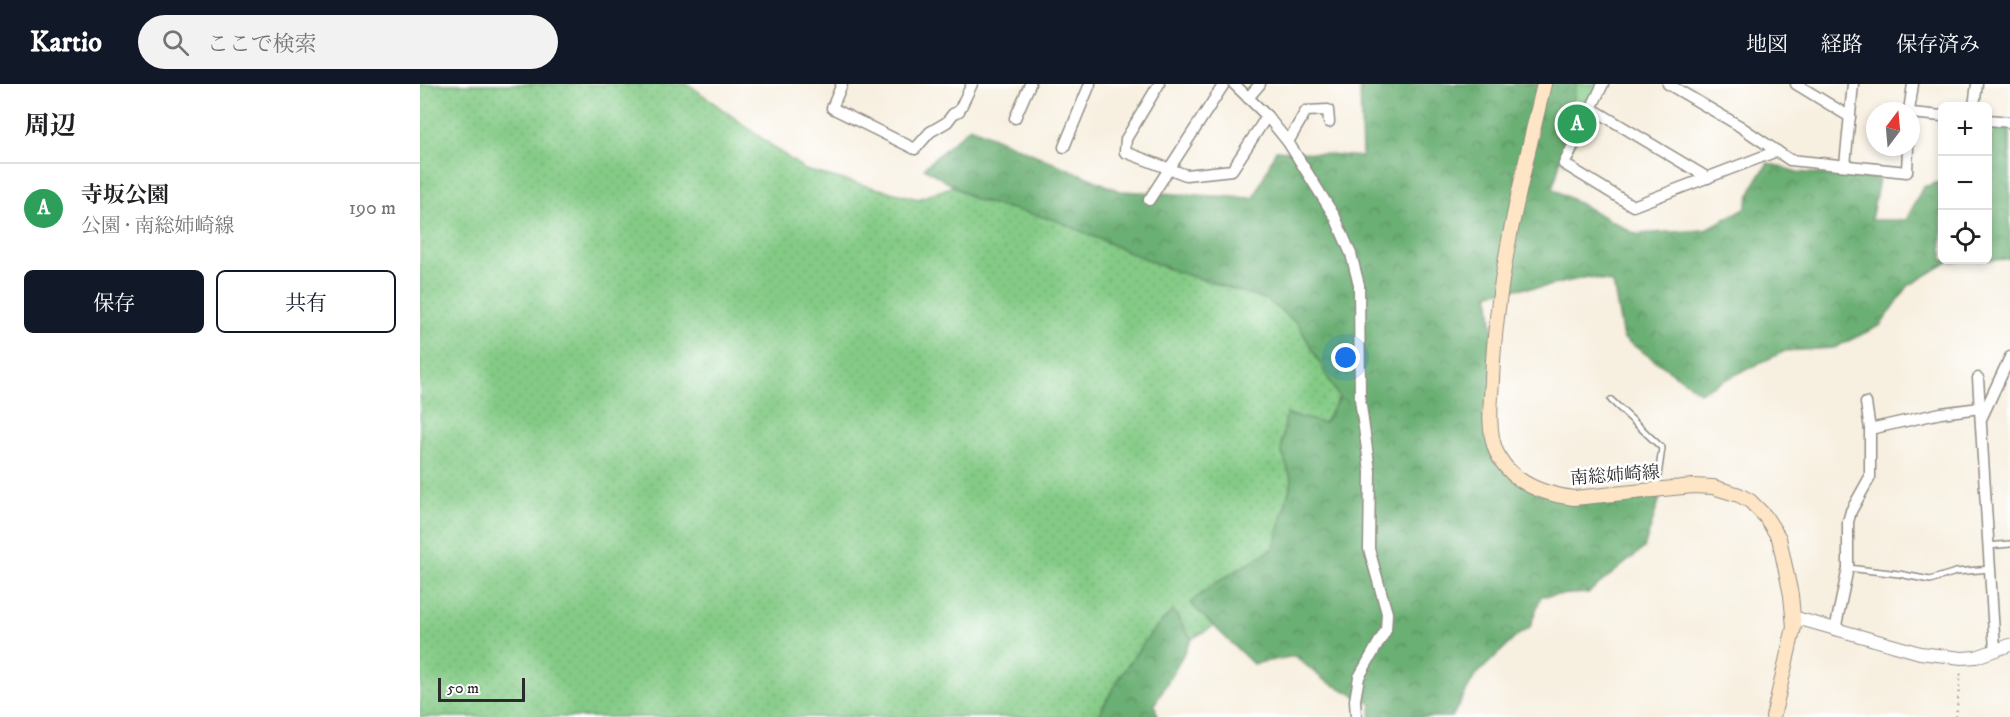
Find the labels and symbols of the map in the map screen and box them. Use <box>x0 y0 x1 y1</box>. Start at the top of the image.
pin: A <box>1558 102 1596 147</box>
north arrow <box>1866 102 1920 156</box>
your location <box>1331 343 1360 372</box>
street label: 南総姉崎線 <box>1569 462 1661 490</box>
scale bar <box>438 675 525 702</box>

